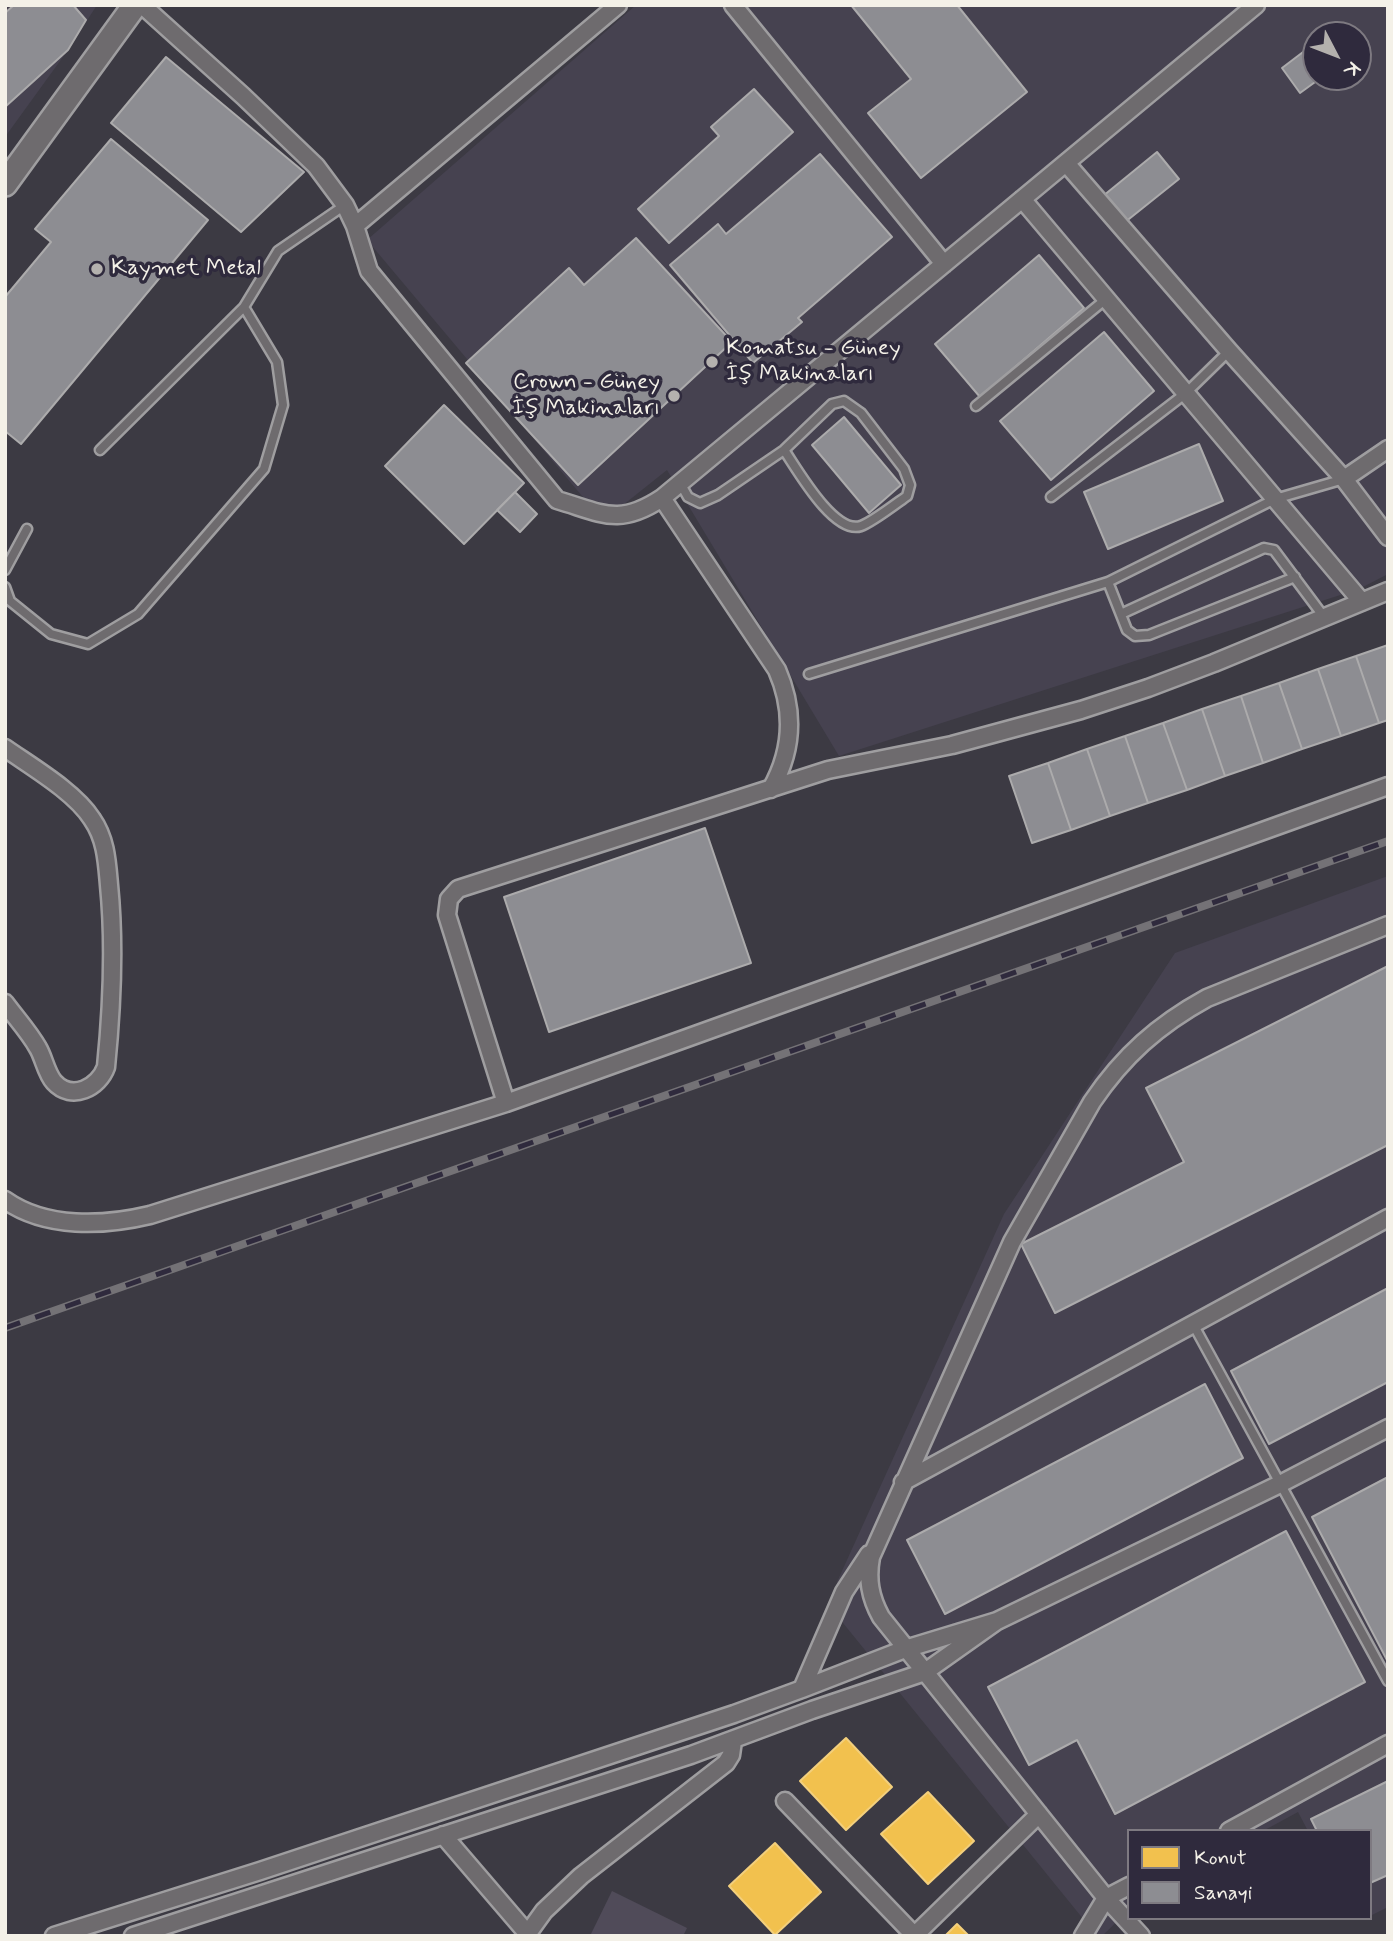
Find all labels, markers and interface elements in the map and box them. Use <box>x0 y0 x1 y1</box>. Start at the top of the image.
north arrow <box>1302 21 1372 91</box>
text: K <box>1338 56 1365 82</box>
place label: Kaymet Metal <box>111 255 261 283</box>
marker: Kaymet Metal <box>89 261 105 277</box>
place label: Komatsu - Güney İş Makinaları <box>726 335 901 389</box>
marker: Komatsu - Güney İş Makinaları <box>704 354 720 370</box>
place label: Crown - Güney İş Makinaları <box>512 369 660 423</box>
marker: Crown - Güney İş Makinaları <box>666 388 682 404</box>
legend <box>1127 1829 1372 1920</box>
text: Konut <box>1194 1844 1247 1872</box>
text: Sanayi <box>1194 1879 1252 1907</box>

